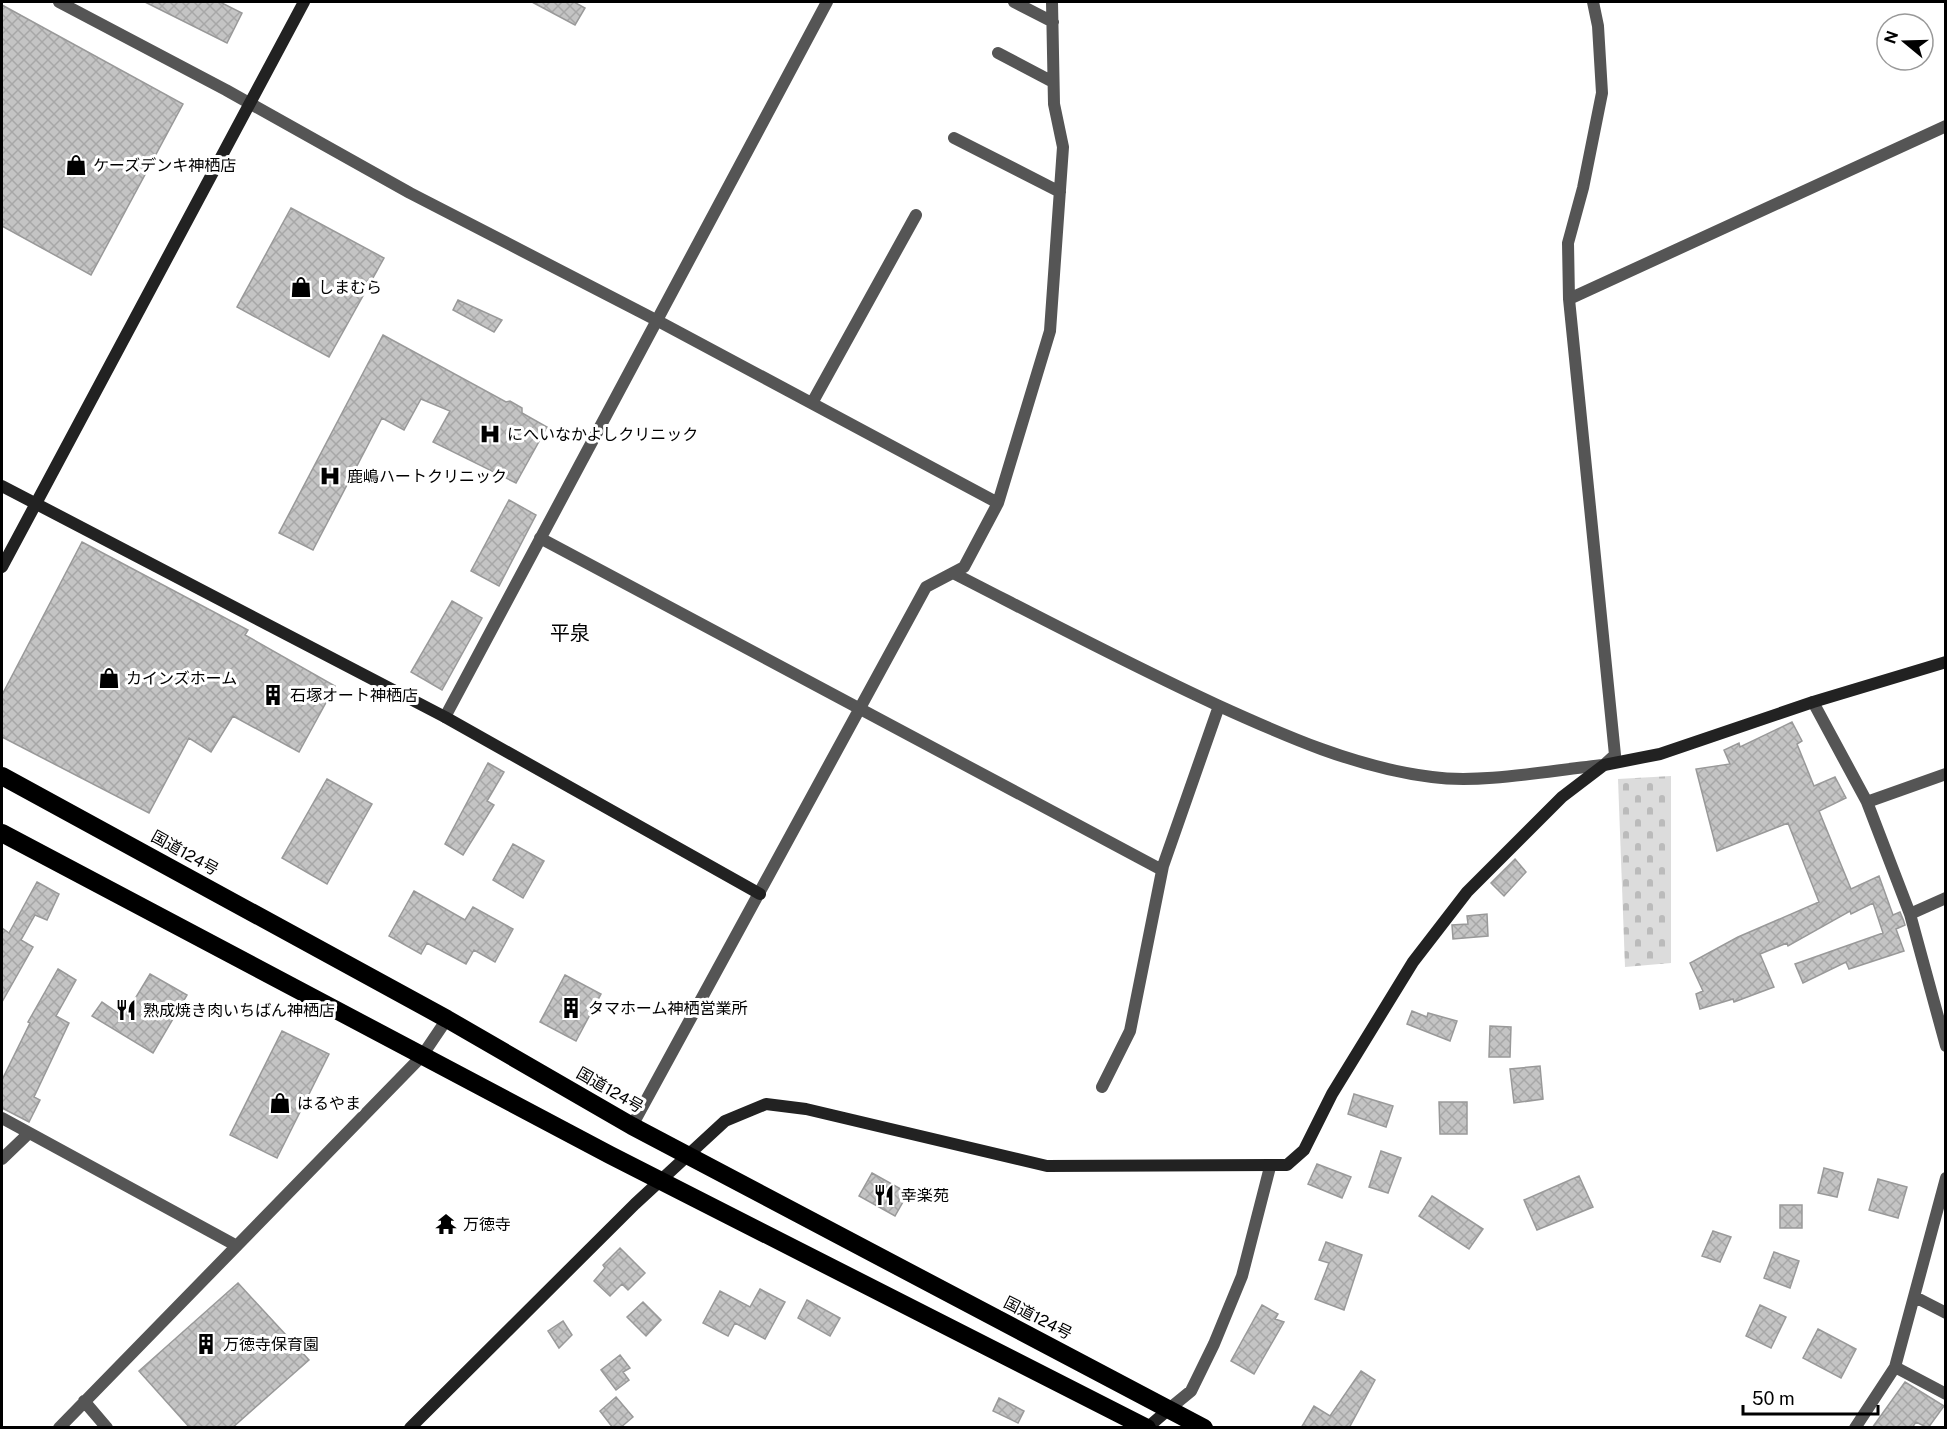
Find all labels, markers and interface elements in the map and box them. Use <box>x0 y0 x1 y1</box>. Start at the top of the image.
north arrow <box>1875 12 1935 72</box>
text: N <box>1880 28 1902 46</box>
shop icon: ケーズデンキ神栖店 <box>64 153 88 177</box>
place label: ケーズデンキ神栖店 <box>93 156 236 175</box>
shop icon: しまむら <box>289 275 313 299</box>
place label: しまむら <box>318 278 382 297</box>
hospital icon: にへいなかよしクリニック <box>478 422 502 446</box>
place label: にへいなかよしクリニック <box>507 425 698 444</box>
hospital icon: 鹿嶋ハートクリニック <box>318 464 342 488</box>
place label: 鹿嶋ハートクリニック <box>347 467 507 486</box>
district label: 平泉 <box>550 621 590 645</box>
shop icon: カインズホーム <box>97 666 121 690</box>
place label: カインズホーム <box>126 669 237 688</box>
building icon: 石塚オート神栖店 <box>261 683 285 707</box>
place label: 石塚オート神栖店 <box>290 686 418 705</box>
street label: 国道124号 <box>148 827 222 879</box>
building icon: タマホーム神栖営業所 <box>559 996 583 1020</box>
restaurant icon: 熟成焼き肉いちばん神栖店 <box>114 998 138 1022</box>
place label: タマホーム神栖営業所 <box>588 999 748 1018</box>
place label: 熟成焼き肉いちばん神栖店 <box>143 1001 335 1020</box>
street label: 国道124号 <box>573 1063 647 1117</box>
shop icon: はるやま <box>268 1091 292 1115</box>
place label: はるやま <box>297 1094 361 1113</box>
restaurant icon: 幸楽苑 <box>872 1183 896 1207</box>
place label: 幸楽苑 <box>901 1186 949 1205</box>
temple icon: 万徳寺 <box>434 1212 458 1236</box>
place label: 万徳寺 <box>463 1215 511 1234</box>
street label: 国道124号 <box>1001 1293 1075 1343</box>
building icon: 万徳寺保育園 <box>194 1332 218 1356</box>
place label: 万徳寺保育園 <box>223 1335 319 1354</box>
scale bar <box>1743 1378 1878 1416</box>
text: 50 m <box>1752 1388 1795 1409</box>

